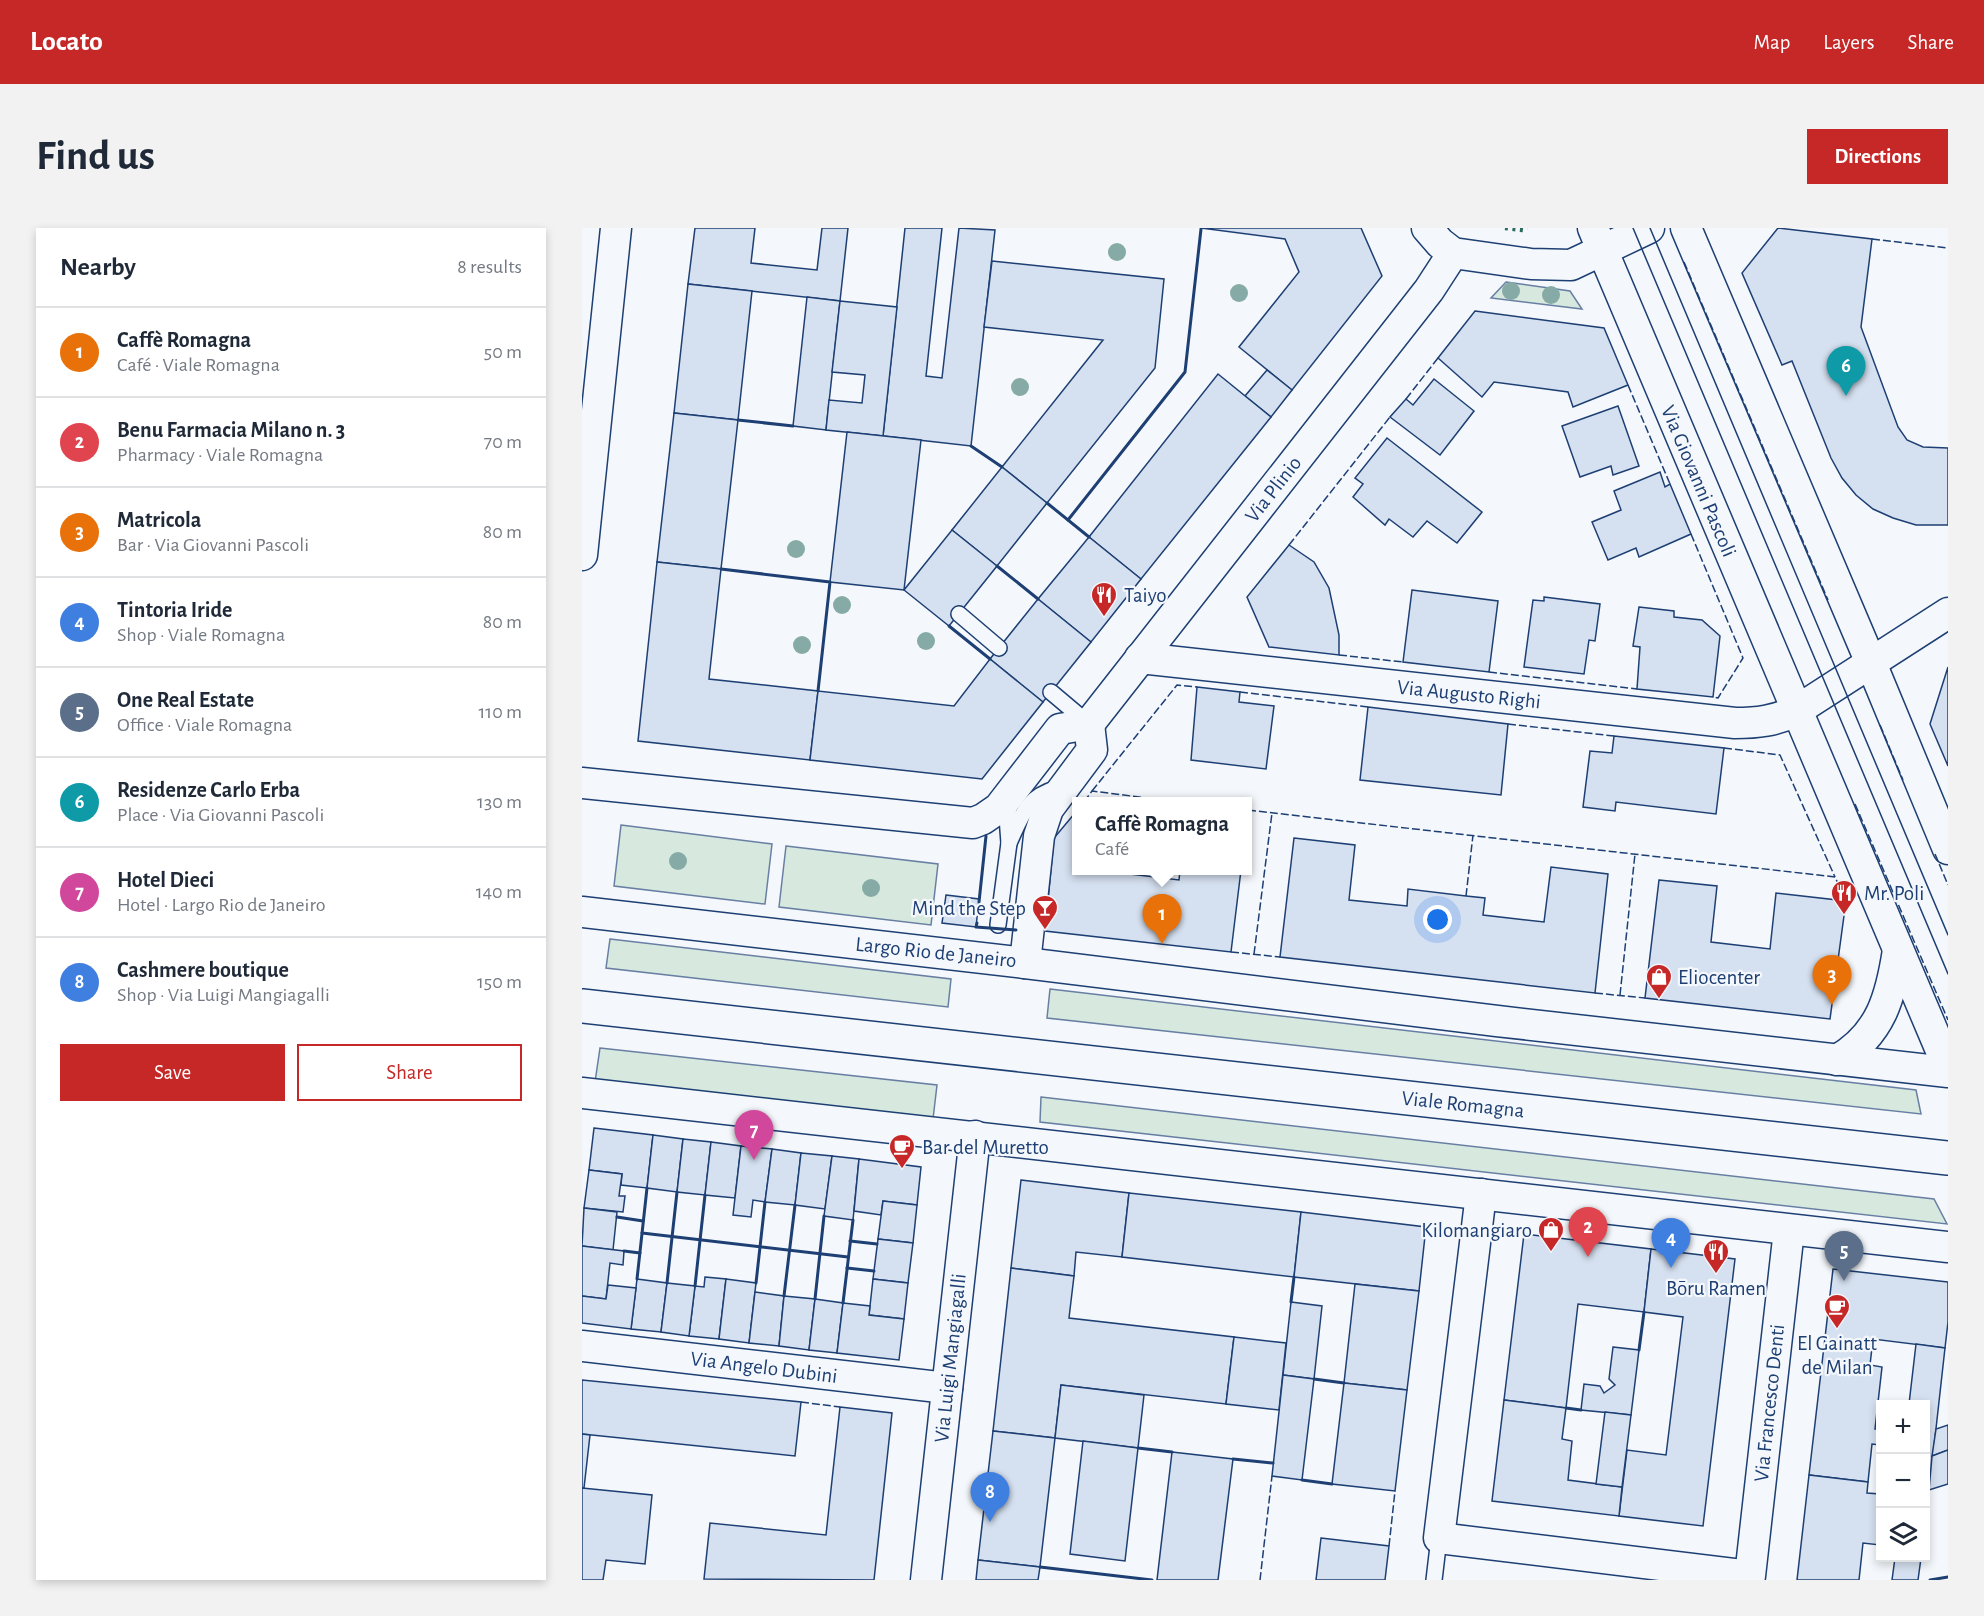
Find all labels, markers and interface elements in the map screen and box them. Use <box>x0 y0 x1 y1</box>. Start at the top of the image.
text: Locato <box>30 28 103 56</box>
text: Map <box>1754 32 1790 53</box>
text: Layers <box>1823 32 1874 53</box>
text: Share <box>1907 32 1954 53</box>
button: Directions <box>1807 129 1948 184</box>
text: Find us <box>36 135 155 177</box>
text: Nearby <box>60 254 136 280</box>
text: 8 results <box>457 257 522 277</box>
text: Caffè Romagna <box>117 329 251 351</box>
text: 1 <box>76 342 83 362</box>
text: 50 m <box>484 342 522 362</box>
pin: 6 <box>1826 346 1866 396</box>
text: Café · Viale Romagna <box>117 355 280 375</box>
street label: Via Giovanni Pascoli <box>1657 402 1740 560</box>
text: Benu Farmacia Milano n. 3 <box>117 419 345 441</box>
text: 2 <box>75 432 84 452</box>
text: 70 m <box>484 432 522 452</box>
text: Pharmacy · Viale Romagna <box>117 445 323 465</box>
street label: Via Plinio <box>1241 452 1306 526</box>
text: Matricola <box>117 509 201 531</box>
text: 3 <box>75 522 84 542</box>
text: 80 m <box>483 522 522 542</box>
text: Bar · Via Giovanni Pascoli <box>117 535 309 555</box>
restaurant icon: Taiyo <box>1089 580 1119 618</box>
place label: Taiyo <box>1124 585 1167 606</box>
text: Tintoria Iride <box>117 599 232 621</box>
text: 4 <box>74 612 85 632</box>
text: 80 m <box>483 612 522 632</box>
text: Shop · Viale Romagna <box>117 625 285 645</box>
street label: Via Augusto Righi <box>1396 677 1542 712</box>
text: One Real Estate <box>117 689 254 711</box>
text: 5 <box>75 702 84 722</box>
text: 110 m <box>478 702 522 722</box>
text: Office · Viale Romagna <box>117 715 292 735</box>
text: Residenze Carlo Erba <box>117 779 300 801</box>
text: 6 <box>75 792 84 812</box>
text: 130 m <box>477 792 522 812</box>
popup <box>1072 797 1252 875</box>
text: Place · Via Giovanni Pascoli <box>117 805 324 825</box>
text: Caffè Romagna <box>1095 813 1229 835</box>
text: Café <box>1095 839 1129 859</box>
text: Hotel Dieci <box>117 869 214 891</box>
restaurant icon: Mr. Poli <box>1829 878 1859 916</box>
text: 7 <box>75 882 84 902</box>
text: 140 m <box>476 882 522 902</box>
place label: Mr. Poli <box>1864 883 1924 904</box>
bar icon: Mind the Step <box>1030 893 1060 931</box>
pin: 1 <box>1142 894 1182 944</box>
text: Hotel · Largo Rio de Janeiro <box>117 895 326 915</box>
place label: Mind the Step <box>912 898 1026 919</box>
your location <box>1423 905 1452 934</box>
street label: Largo Rio de Janeiro <box>854 934 1018 971</box>
pin: 3 <box>1812 956 1852 1005</box>
text: Cashmere boutique <box>117 959 289 981</box>
shop icon: Eliocenter <box>1644 962 1674 1000</box>
place label: Eliocenter <box>1678 967 1760 988</box>
text: 8 <box>75 972 84 992</box>
text: 150 m <box>477 972 522 992</box>
text: Shop · Via Luigi Mangiagalli <box>117 985 330 1005</box>
button: Save <box>60 1044 285 1101</box>
button: Share <box>297 1044 522 1101</box>
street label: Viale Romagna <box>1401 1088 1526 1121</box>
pin: 7 <box>734 1110 774 1160</box>
cafe icon: Bar del Muretto <box>887 1132 917 1170</box>
place label: Bar del Muretto <box>922 1137 1049 1158</box>
pin: 2 <box>1568 1208 1608 1257</box>
shop icon: Kilomangiaro <box>1536 1215 1566 1253</box>
pin: 4 <box>1652 1218 1690 1268</box>
place label: Kilomangiaro <box>1421 1220 1532 1241</box>
pin: 5 <box>1824 1232 1864 1281</box>
restaurant icon: Bōru Ramen <box>1701 1237 1731 1275</box>
street label: Via Luigi Mangiagalli <box>931 1272 970 1444</box>
place label: Bōru Ramen <box>1666 1278 1766 1299</box>
cafe icon: El Gainatt de Milan <box>1822 1292 1852 1330</box>
street label: Via Francesco Denti <box>1751 1323 1788 1483</box>
place label: El Gainatt de Milan <box>1797 1333 1877 1378</box>
street label: Via Angelo Dubini <box>689 1348 839 1387</box>
map controls <box>1876 1400 1930 1562</box>
button: + <box>1876 1400 1930 1454</box>
button: − <box>1876 1454 1930 1508</box>
pin: 8 <box>970 1472 1010 1522</box>
button: layers <box>1876 1508 1930 1562</box>

